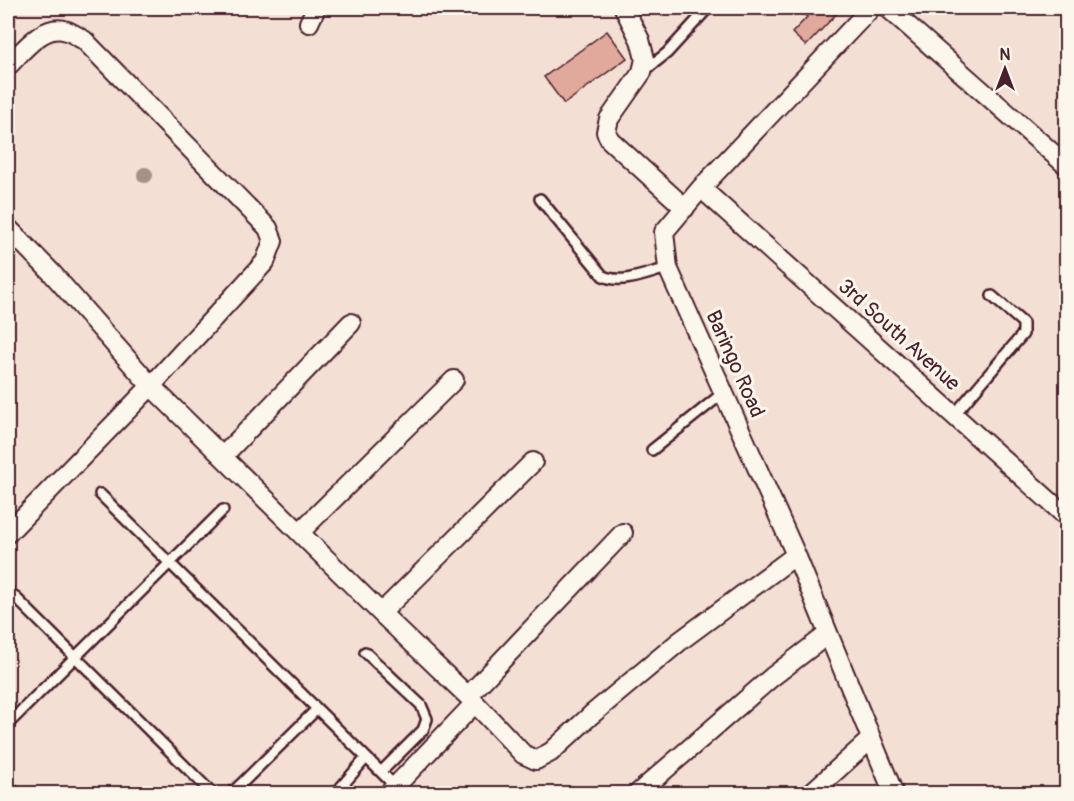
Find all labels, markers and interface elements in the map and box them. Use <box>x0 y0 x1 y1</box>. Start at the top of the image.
north arrow <box>975 39 1035 99</box>
text: N <box>1000 45 1011 65</box>
street label: 3rd South Avenue <box>832 273 966 397</box>
street label: Baringo Road <box>699 306 771 422</box>

